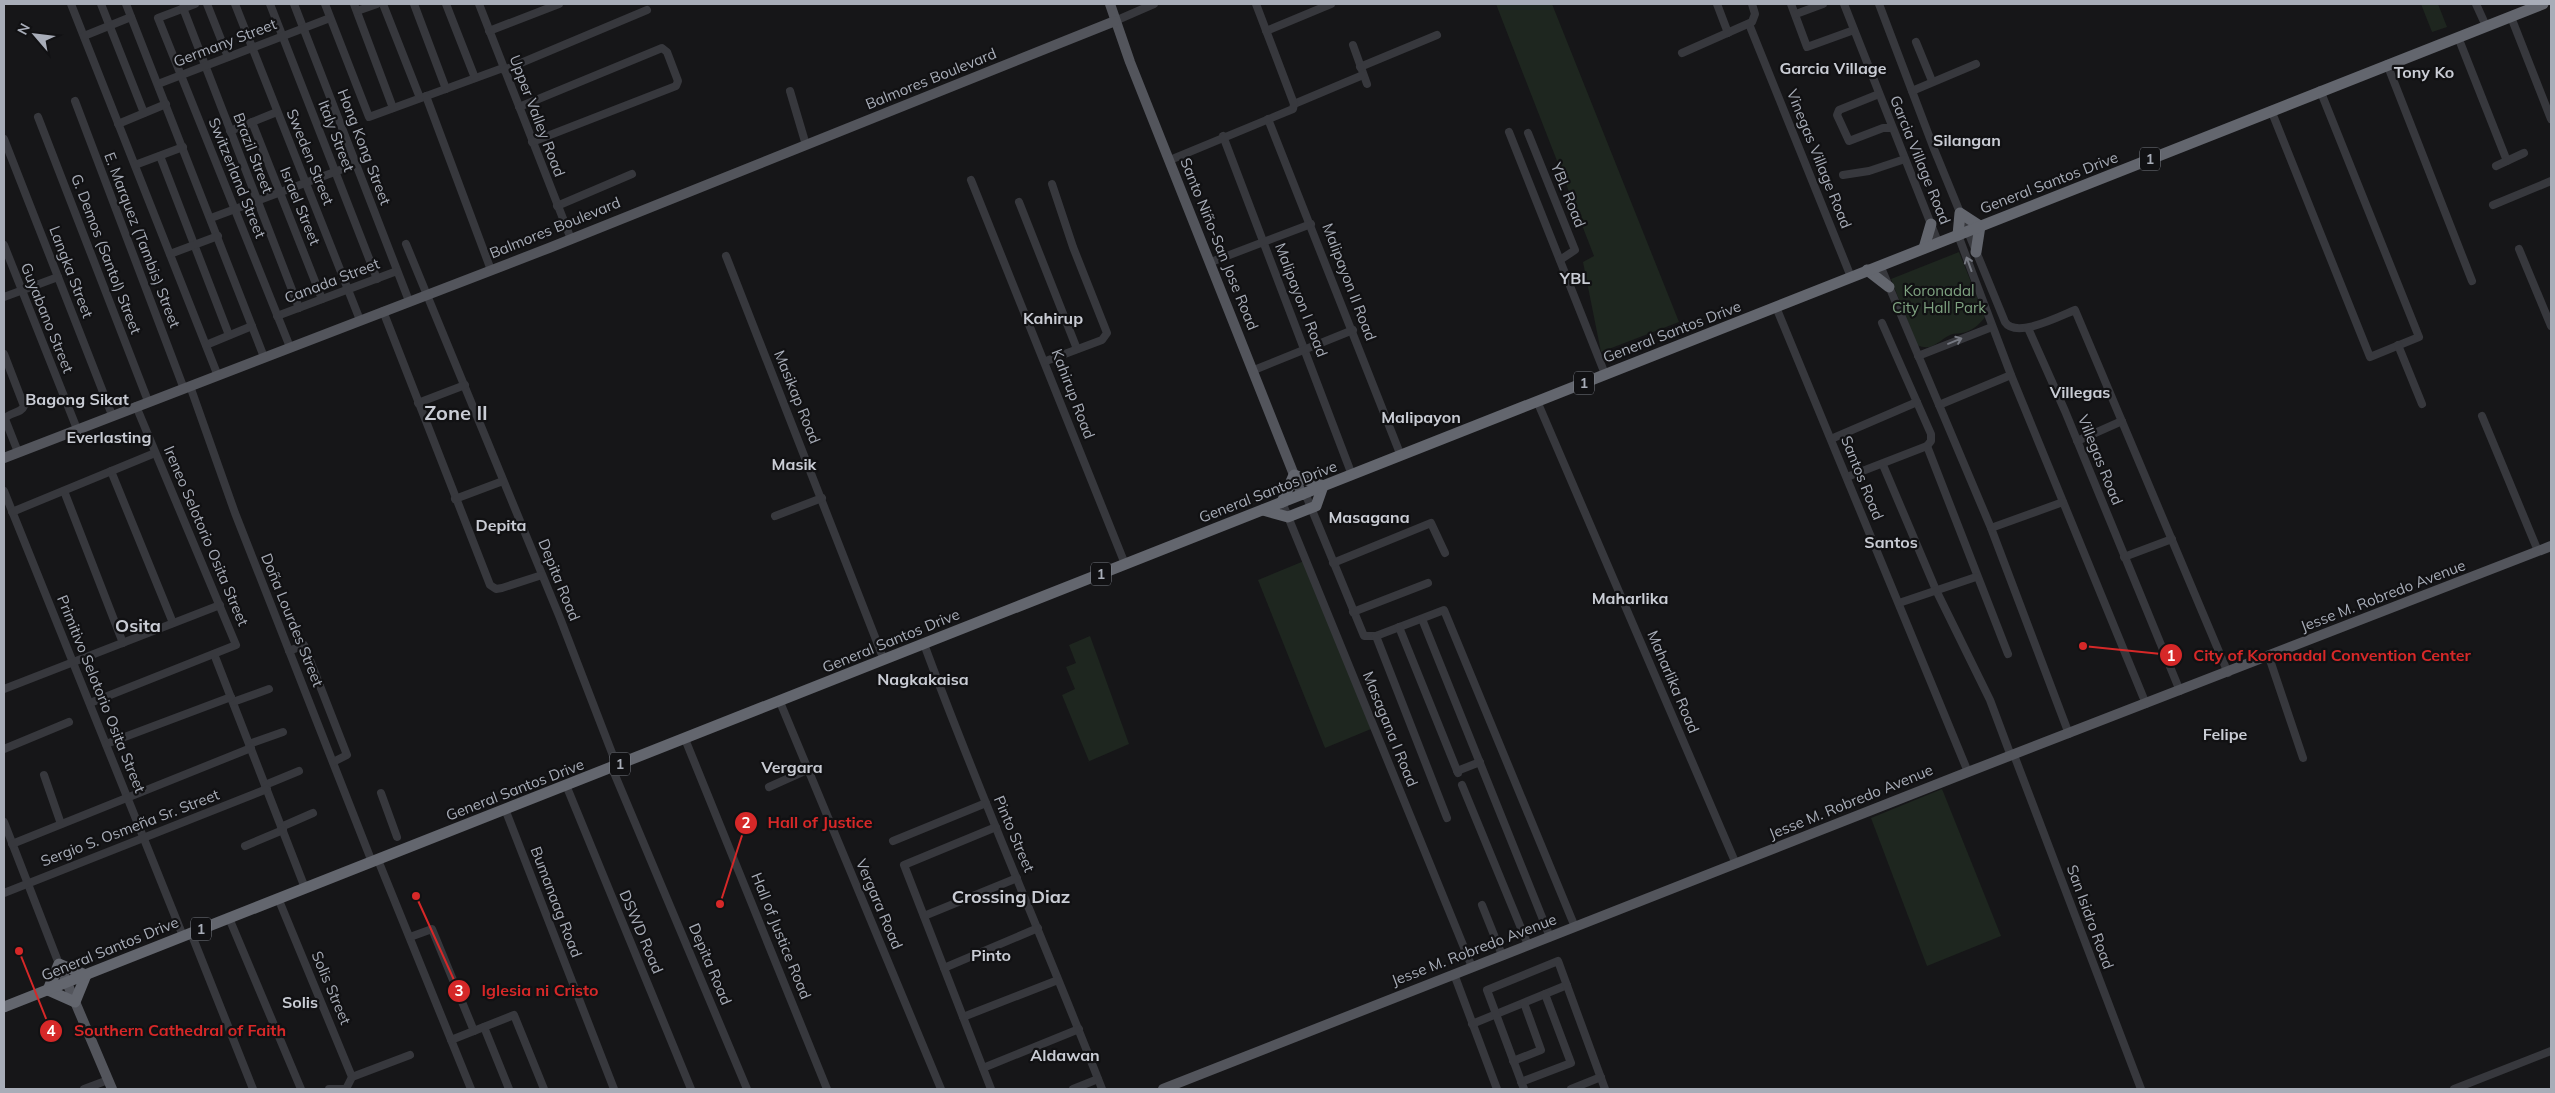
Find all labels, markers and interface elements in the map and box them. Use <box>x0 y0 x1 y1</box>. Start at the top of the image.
north arrow <box>10 10 60 60</box>
street label: Germany Street <box>171 14 279 71</box>
text: N <box>13 20 34 38</box>
street label: Balmores Boulevard <box>863 44 999 113</box>
street label: Upper Valley Road <box>505 52 569 179</box>
district label: Garcia Village <box>1779 58 1887 78</box>
district label: Tony Ko <box>2394 62 2454 82</box>
street label: Hong Kong Street <box>334 86 395 208</box>
street label: Vinegas Village Road <box>1783 86 1856 231</box>
street label: Garcia Village Road <box>1886 93 1955 227</box>
street label: Italy Street <box>314 97 359 174</box>
street label: Sweden Street <box>283 106 338 208</box>
street label: Brazil Street <box>229 110 278 196</box>
street label: Switzerland Street <box>205 115 270 241</box>
district label: Silangan <box>1933 130 2001 150</box>
street label: General Santos Drive <box>1977 147 2121 218</box>
road number: 1 <box>2140 148 2160 170</box>
street label: E. Marquez (Tambis) Street <box>100 149 185 330</box>
street label: Santo Niño-San Jose Road <box>1176 155 1263 333</box>
street label: YBL Road <box>1546 159 1590 230</box>
street label: Israel Street <box>276 164 325 248</box>
street label: G. Demos (Santol) Street <box>67 171 146 337</box>
street label: Balmores Boulevard <box>487 193 623 262</box>
street label: Malipayon II Road <box>1318 220 1381 343</box>
street label: Langka Street <box>45 223 98 321</box>
street label: Malipayon I Road <box>1271 240 1332 360</box>
street label: Canada Street <box>282 254 382 307</box>
one-way arrow <box>1964 257 1973 273</box>
street label: Guyabano Street <box>17 260 78 376</box>
district label: YBL <box>1559 268 1590 288</box>
park label: Koronadal City Hall Park <box>1892 281 1986 317</box>
street label: General Santos Drive <box>1600 296 1744 367</box>
district label: Kahirup <box>1023 308 1083 328</box>
one-way arrow <box>1947 336 1962 346</box>
street label: Kahirup Road <box>1048 346 1099 441</box>
street label: Masikap Road <box>770 347 825 446</box>
road number: 1 <box>1574 372 1594 394</box>
district label: Villegas <box>2049 382 2110 402</box>
district label: Bagong Sikat <box>25 389 129 409</box>
district label: Zone II <box>424 400 488 425</box>
district label: Malipayon <box>1381 407 1461 427</box>
street label: Villegas Road <box>2074 412 2127 508</box>
district label: Everlasting <box>67 427 151 447</box>
street label: Santos Road <box>1837 433 1888 523</box>
street label: Ireneo Selotorio Osita Street <box>160 443 253 629</box>
district label: Masik <box>772 454 818 474</box>
street label: General Santos Drive <box>1196 456 1340 527</box>
district label: Masagana <box>1328 507 1410 527</box>
district label: Depita <box>475 515 527 535</box>
district label: Santos <box>1864 532 1918 552</box>
street label: Depita Road <box>534 536 585 624</box>
street label: Doña Lourdes Street <box>257 550 328 689</box>
street label: Jesse M. Robredo Avenue <box>2298 555 2468 636</box>
road number: 1 <box>1091 562 1111 586</box>
district label: Maharlika <box>1592 588 1668 608</box>
street label: Primitivo Selotorio Osita Street <box>53 592 150 795</box>
street label: General Santos Drive <box>819 604 962 677</box>
district label: Osita <box>115 614 161 637</box>
street label: Maharlika Road <box>1643 628 1704 736</box>
callout: City of Koronadal Convention Center <box>2158 640 2481 671</box>
text: City of Koronadal Convention Center <box>2193 645 2471 665</box>
text: 1 <box>2166 646 2176 665</box>
street label: Masagana I Road <box>1359 668 1422 789</box>
district label: Nagkakaisa <box>877 669 969 689</box>
district label: Felipe <box>2203 724 2248 744</box>
road number: 1 <box>610 752 630 776</box>
street label: General Santos Drive <box>443 754 587 825</box>
district label: Vergara <box>760 757 823 777</box>
street label: Jesse M. Robredo Avenue <box>1766 760 1936 843</box>
street label: Sergio S. Osmeña Sr. Street <box>38 785 222 870</box>
street label: Pinto Street <box>990 793 1039 875</box>
callout: Hall of Justice <box>733 807 883 838</box>
text: Hall of Justice <box>768 812 873 832</box>
text: 2 <box>741 813 751 832</box>
street label: Bumanaag Road <box>527 844 586 960</box>
street label: Vergara Road <box>852 856 907 952</box>
street label: San Isidro Road <box>2063 862 2118 972</box>
street label: Hall of Justice Road <box>747 870 816 1002</box>
district label: Crossing Diaz <box>952 885 1070 908</box>
street label: DSWD Road <box>615 887 668 976</box>
street label: Jesse M. Robredo Avenue <box>1389 909 1559 990</box>
street label: General Santos Drive <box>38 912 181 985</box>
road number: 1 <box>191 918 211 941</box>
street label: Depita Road <box>685 920 736 1008</box>
district label: Pinto <box>971 945 1011 965</box>
street label: Solis Street <box>307 948 355 1027</box>
callout: Iglesia ni Cristo <box>447 975 609 1006</box>
text: Iglesia ni Cristo <box>482 980 598 1000</box>
text: 3 <box>454 981 464 1000</box>
district label: Solis <box>282 992 318 1012</box>
callout: Southern Cathedral of Faith <box>39 1015 296 1046</box>
text: Southern Cathedral of Faith <box>74 1020 286 1040</box>
text: 4 <box>46 1021 56 1040</box>
district label: Aldawan <box>1030 1045 1100 1065</box>

